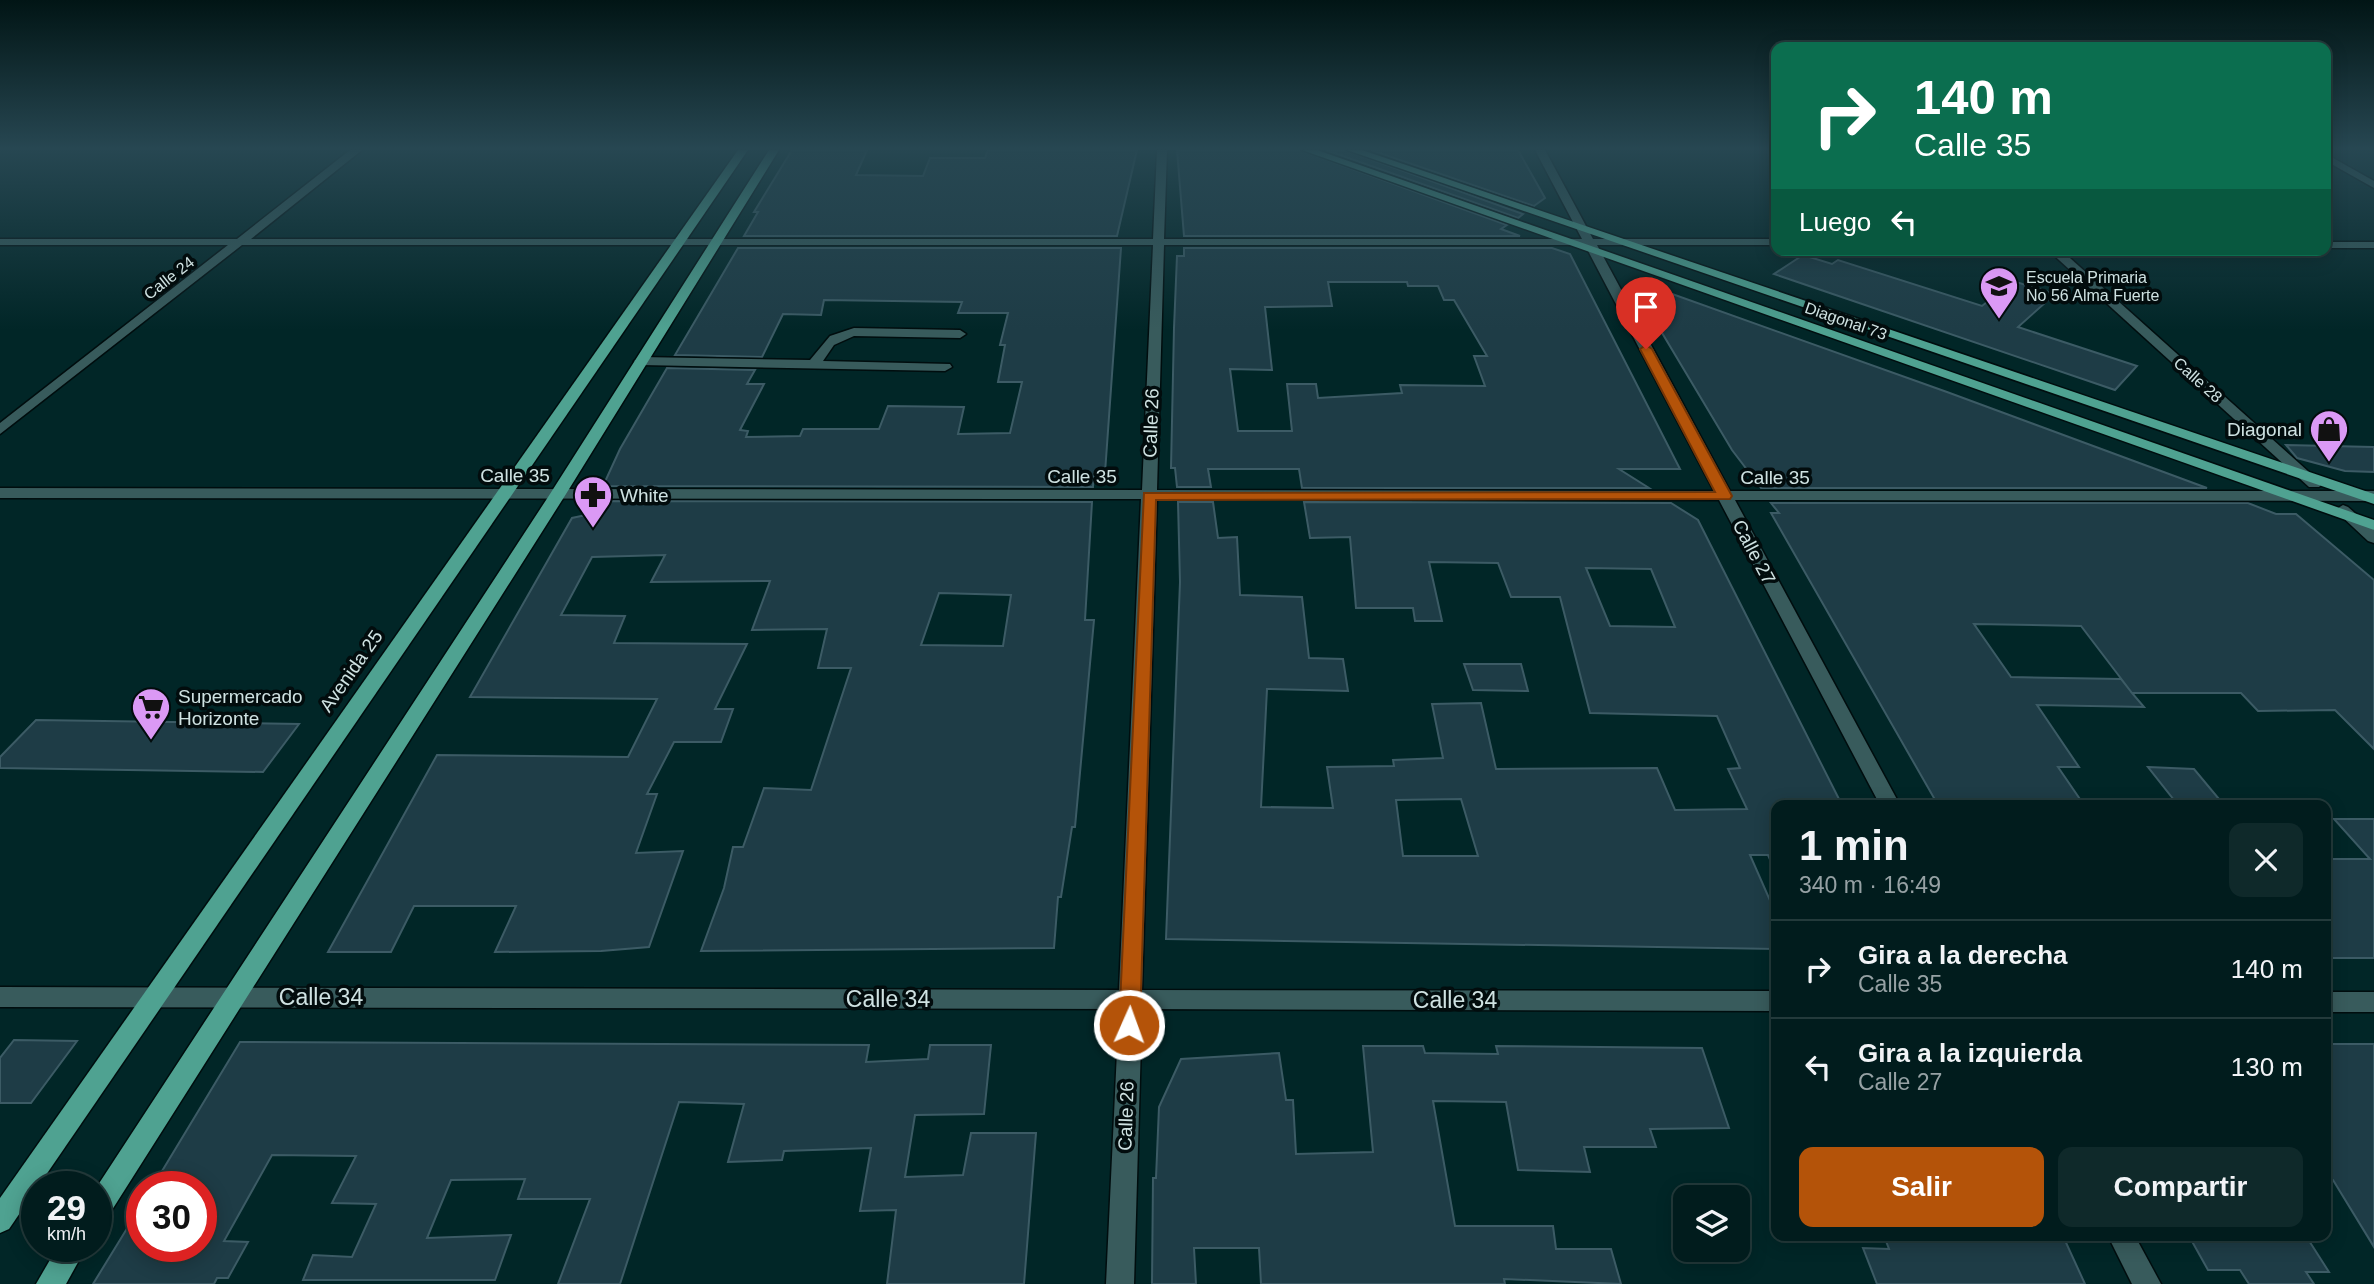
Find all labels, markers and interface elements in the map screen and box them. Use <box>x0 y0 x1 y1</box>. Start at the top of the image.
icon: right <box>1799 70 1890 161</box>
text: 140 m <box>1914 70 2053 124</box>
text: Calle 35 <box>1914 127 2031 163</box>
icon: left <box>1885 203 1923 241</box>
text: Luego <box>1799 207 1871 237</box>
street label: Calle 24 <box>141 253 197 303</box>
school or university icon: Escuela Primaria No 56 Alma Fuerte <box>1978 265 2020 320</box>
place label: Escuela Primaria No 56 Alma Fuerte <box>2026 269 2160 304</box>
pin <box>1616 277 1676 349</box>
icon: arrive <box>1627 288 1665 326</box>
street label: Diagonal 73 <box>1803 299 1889 343</box>
street label: Calle 28 <box>2170 354 2226 406</box>
street label: Calle 26 <box>1139 388 1163 458</box>
shop icon: Diagonal <box>2308 408 2350 463</box>
place label: Diagonal <box>2227 419 2302 440</box>
street label: Calle 35 <box>480 465 550 486</box>
street label: Calle 35 <box>1047 466 1117 487</box>
street label: Calle 35 <box>1740 467 1810 488</box>
pharmacy icon: White <box>572 474 614 529</box>
place label: White <box>620 485 669 506</box>
street label: Calle 27 <box>1728 516 1780 588</box>
street label: Avenida 25 <box>315 626 387 716</box>
supermarket icon: Supermercado Horizonte <box>130 686 172 741</box>
place label: Supermercado Horizonte <box>178 686 303 729</box>
text: 1 min <box>1799 822 1909 869</box>
button: close <box>2229 823 2303 897</box>
text: 340 m · 16:49 <box>1799 872 1941 898</box>
text: Gira a la derecha <box>1858 940 2068 970</box>
icon: right <box>1799 950 1837 988</box>
text: 140 m <box>2231 954 2303 984</box>
text: Calle 35 <box>1858 971 1942 997</box>
street label: Calle 34 <box>279 984 363 1010</box>
street label: Calle 34 <box>846 986 930 1012</box>
street label: Calle 34 <box>1413 987 1497 1013</box>
position arrow <box>1092 988 1166 1062</box>
text: Gira a la izquierda <box>1858 1038 2082 1068</box>
icon: left <box>1799 1048 1837 1086</box>
text: 130 m <box>2231 1052 2303 1082</box>
text: Calle 27 <box>1858 1069 1942 1095</box>
street label: Calle 26 <box>1114 1081 1138 1151</box>
button: Salir <box>1799 1147 2044 1227</box>
button: Compartir <box>2058 1147 2303 1227</box>
speed limit sign: 30 <box>126 1171 217 1262</box>
map controls <box>1673 1185 1750 1262</box>
button: layers <box>1673 1185 1750 1262</box>
text: 29 <box>47 1188 86 1227</box>
text: km/h <box>47 1224 86 1244</box>

